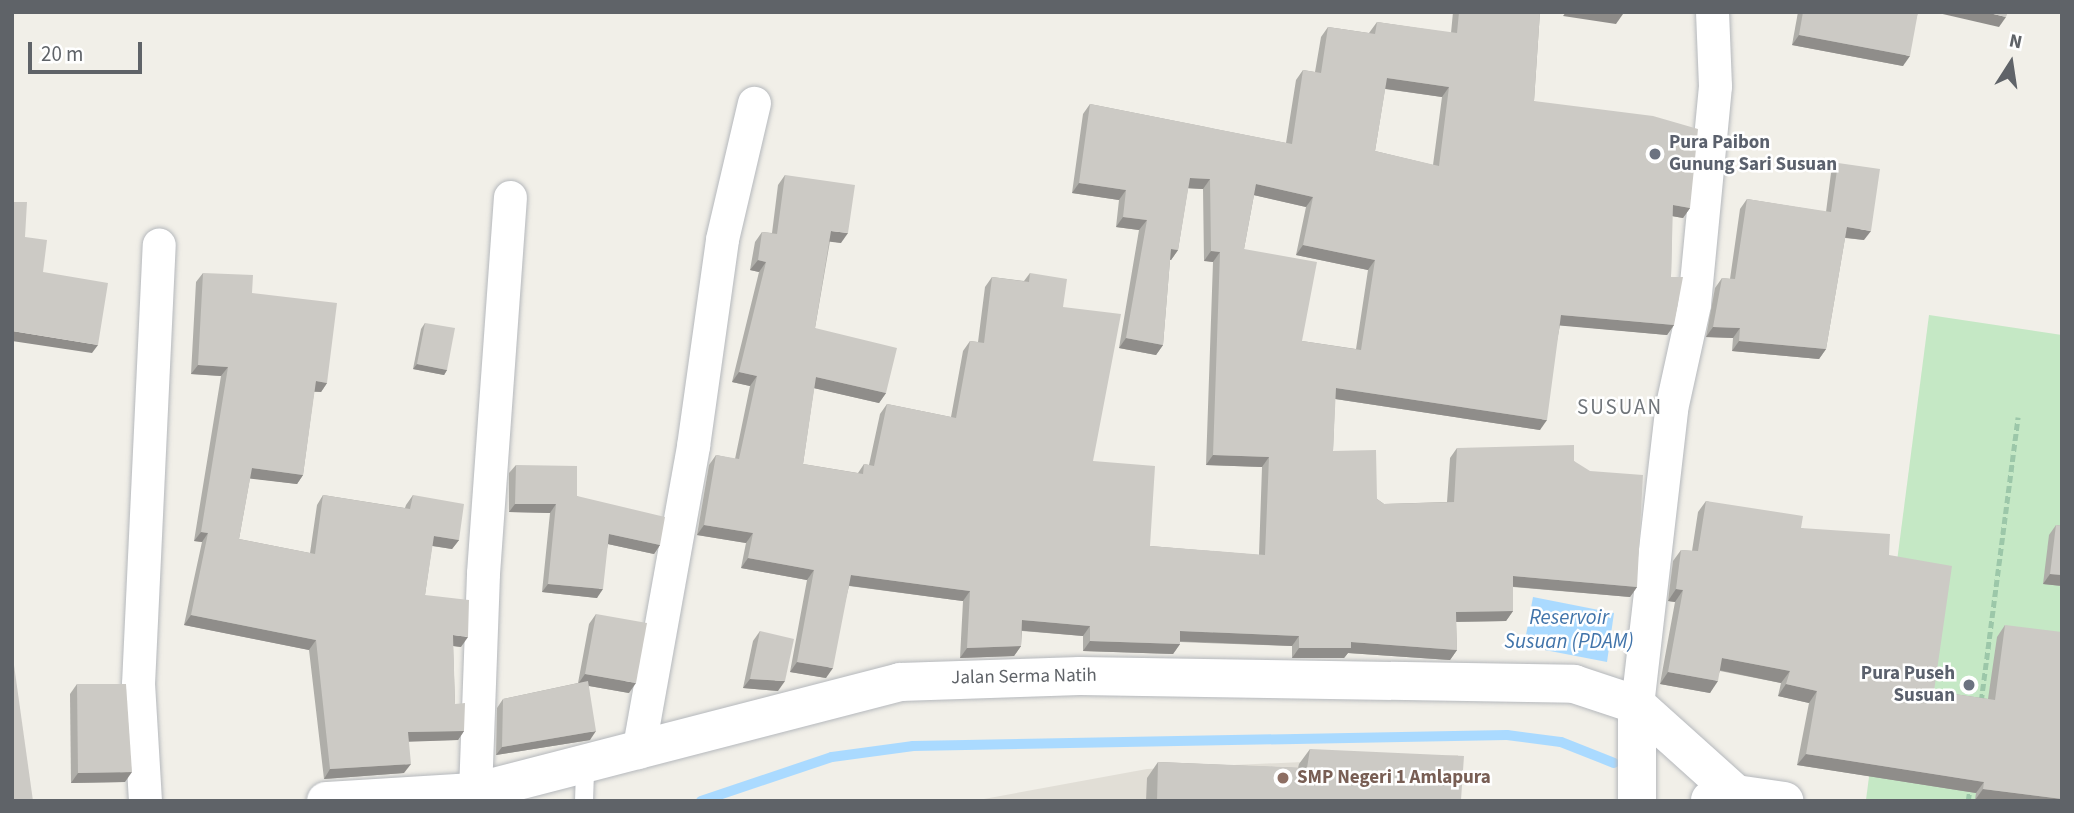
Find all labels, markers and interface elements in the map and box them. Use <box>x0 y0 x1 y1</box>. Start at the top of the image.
text: N <box>2006 27 2024 56</box>
scale bar <box>32 28 145 72</box>
north arrow <box>1976 28 2046 98</box>
text: 20 m <box>41 39 83 69</box>
place label: Pura Paibon Gunung Sari Susuan <box>1669 132 1837 176</box>
marker: Pura Paibon Gunung Sari Susuan <box>1647 146 1663 162</box>
district label: SUSUAN <box>1578 394 1662 420</box>
water label: Reservoir Susuan (PDAM) <box>1504 604 1634 654</box>
place label: Pura Puseh Susuan <box>1861 663 1955 707</box>
street label: Jalan Serma Natih <box>951 664 1097 690</box>
marker: Pura Puseh Susuan <box>1961 677 1977 693</box>
place label: SMP Negeri 1 Amlapura <box>1297 767 1491 789</box>
marker: SMP Negeri 1 Amlapura <box>1275 770 1291 786</box>

